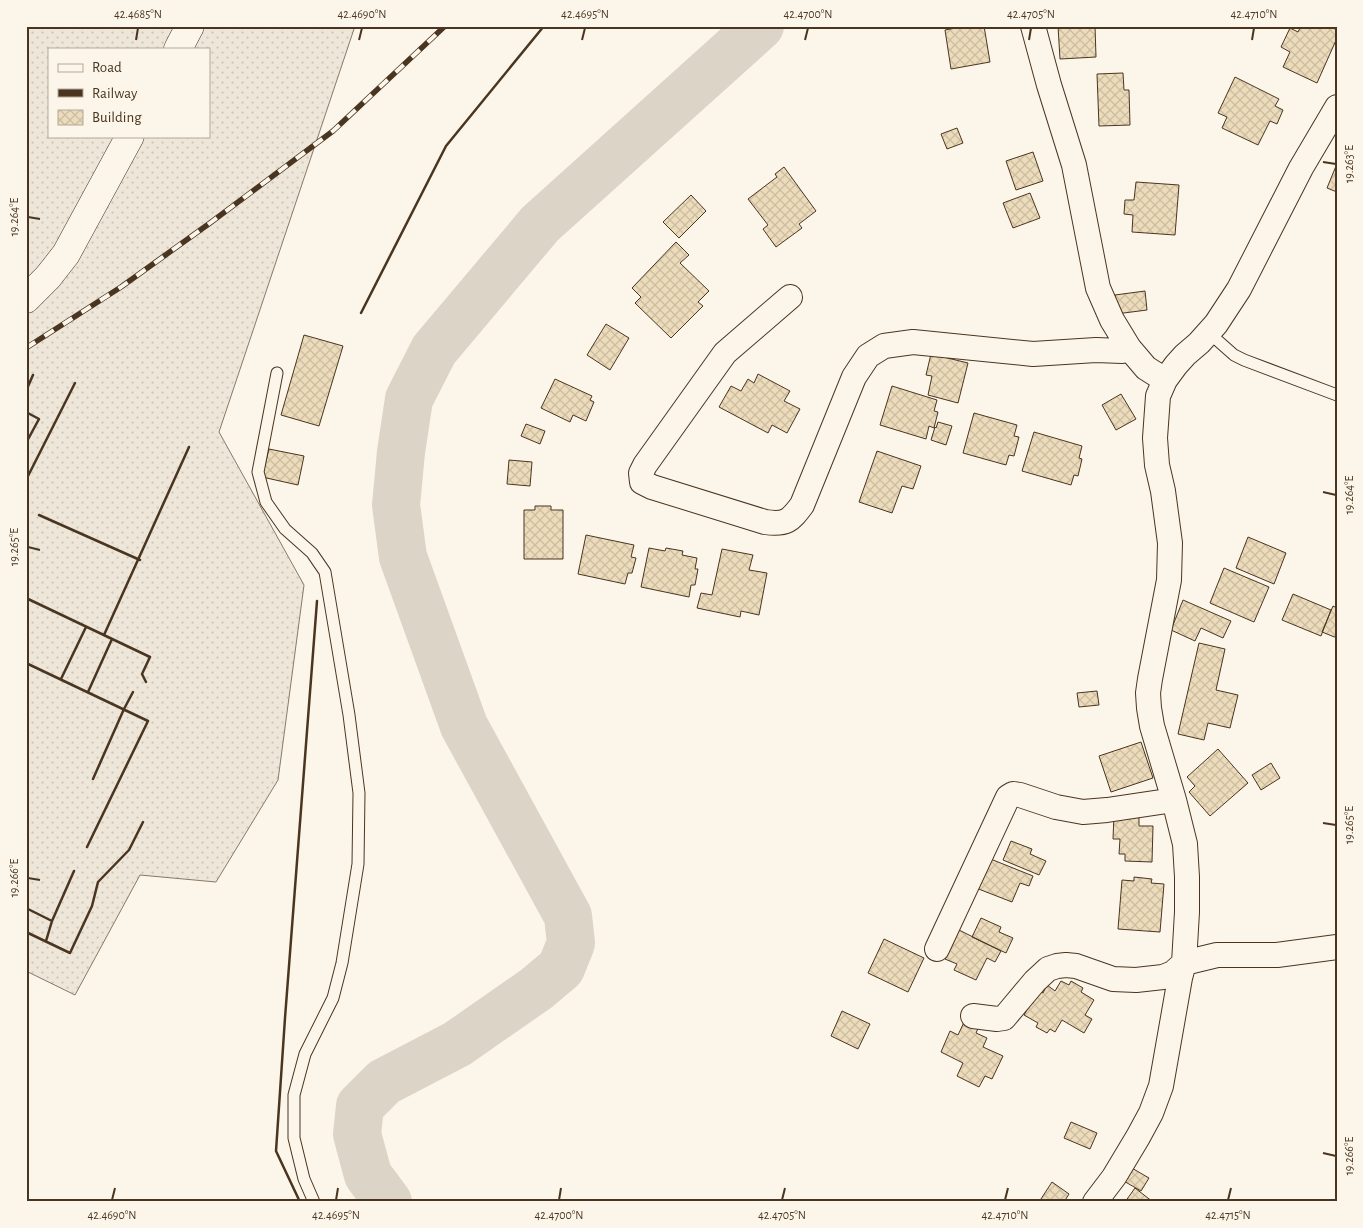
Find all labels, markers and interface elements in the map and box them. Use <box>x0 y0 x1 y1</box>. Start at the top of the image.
text: 42.4685°N <box>114 8 162 20</box>
text: 42.4690°N <box>337 8 387 20</box>
text: 42.4695°N <box>561 8 609 20</box>
text: 42.4700°N <box>783 8 833 20</box>
text: 42.4705°N <box>1007 8 1055 20</box>
text: 42.4710°N <box>1231 8 1277 20</box>
legend <box>48 48 210 138</box>
text: Road <box>92 60 122 75</box>
text: Railway <box>92 86 138 101</box>
text: Building <box>92 110 142 125</box>
text: 19.263°E <box>1343 145 1355 183</box>
text: 19.264°E <box>8 197 20 236</box>
text: 19.264°E <box>1343 475 1355 514</box>
text: 19.265°E <box>8 528 20 566</box>
text: 19.265°E <box>1343 806 1355 844</box>
text: 19.266°E <box>8 859 20 897</box>
text: 19.266°E <box>1343 1137 1355 1175</box>
text: 42.4690°N <box>87 1209 137 1221</box>
text: 42.4695°N <box>312 1209 360 1221</box>
text: 42.4700°N <box>534 1209 584 1221</box>
text: 42.4705°N <box>758 1209 806 1221</box>
text: 42.4710°N <box>982 1209 1028 1221</box>
text: 42.4715°N <box>1205 1209 1251 1221</box>

